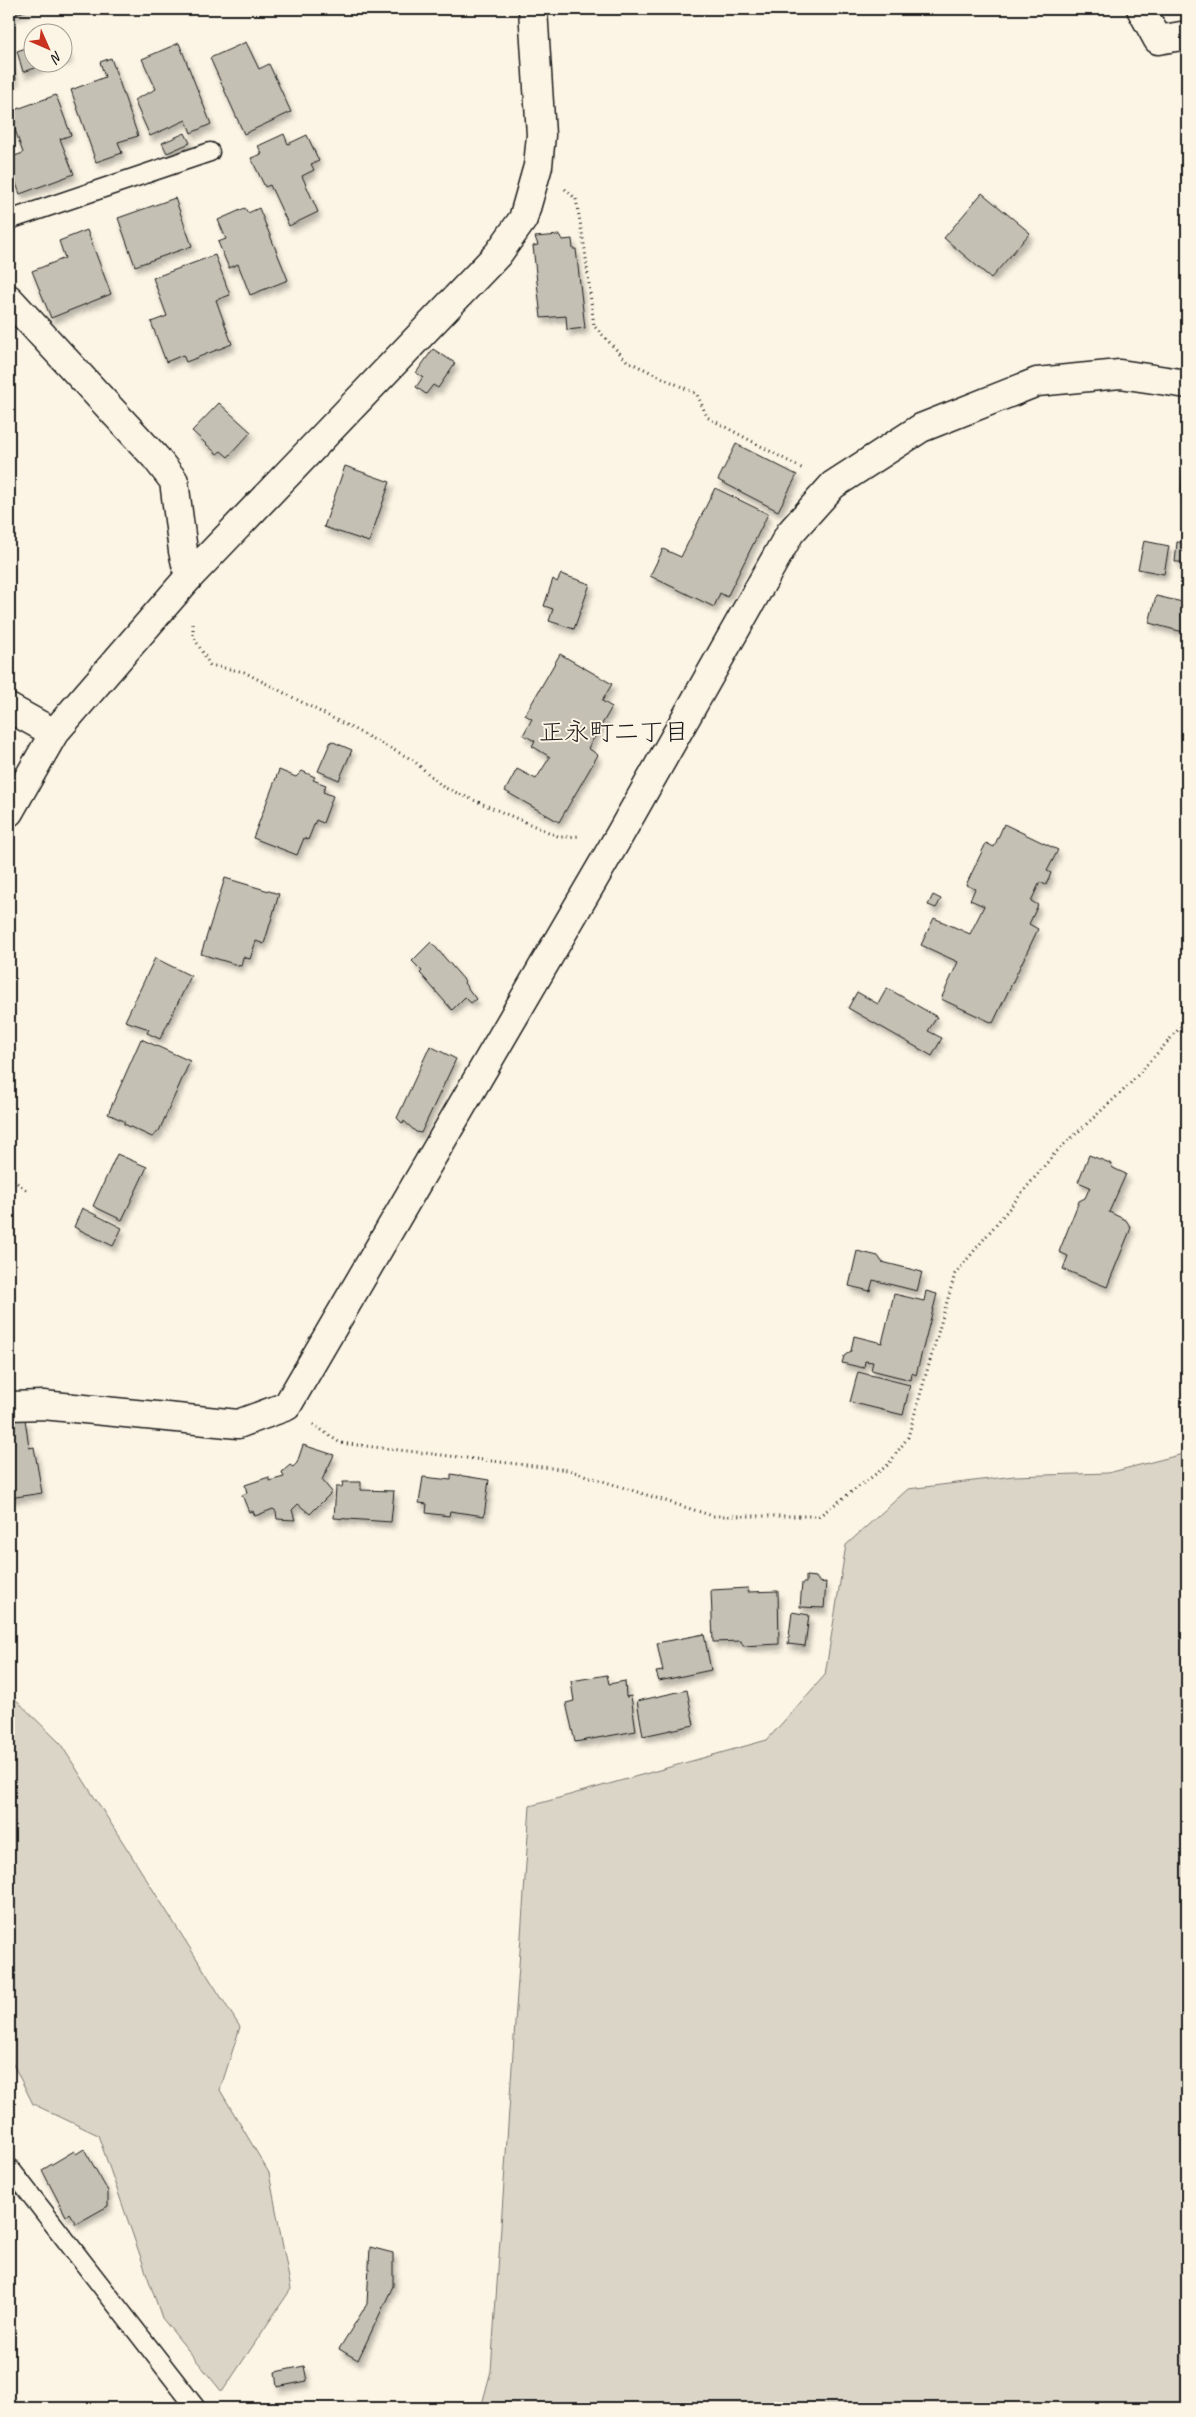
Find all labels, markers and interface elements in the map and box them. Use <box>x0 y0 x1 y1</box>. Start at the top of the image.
north arrow <box>22 22 72 72</box>
text: N <box>46 48 66 68</box>
district label: 正永町二丁目 <box>539 716 689 748</box>

